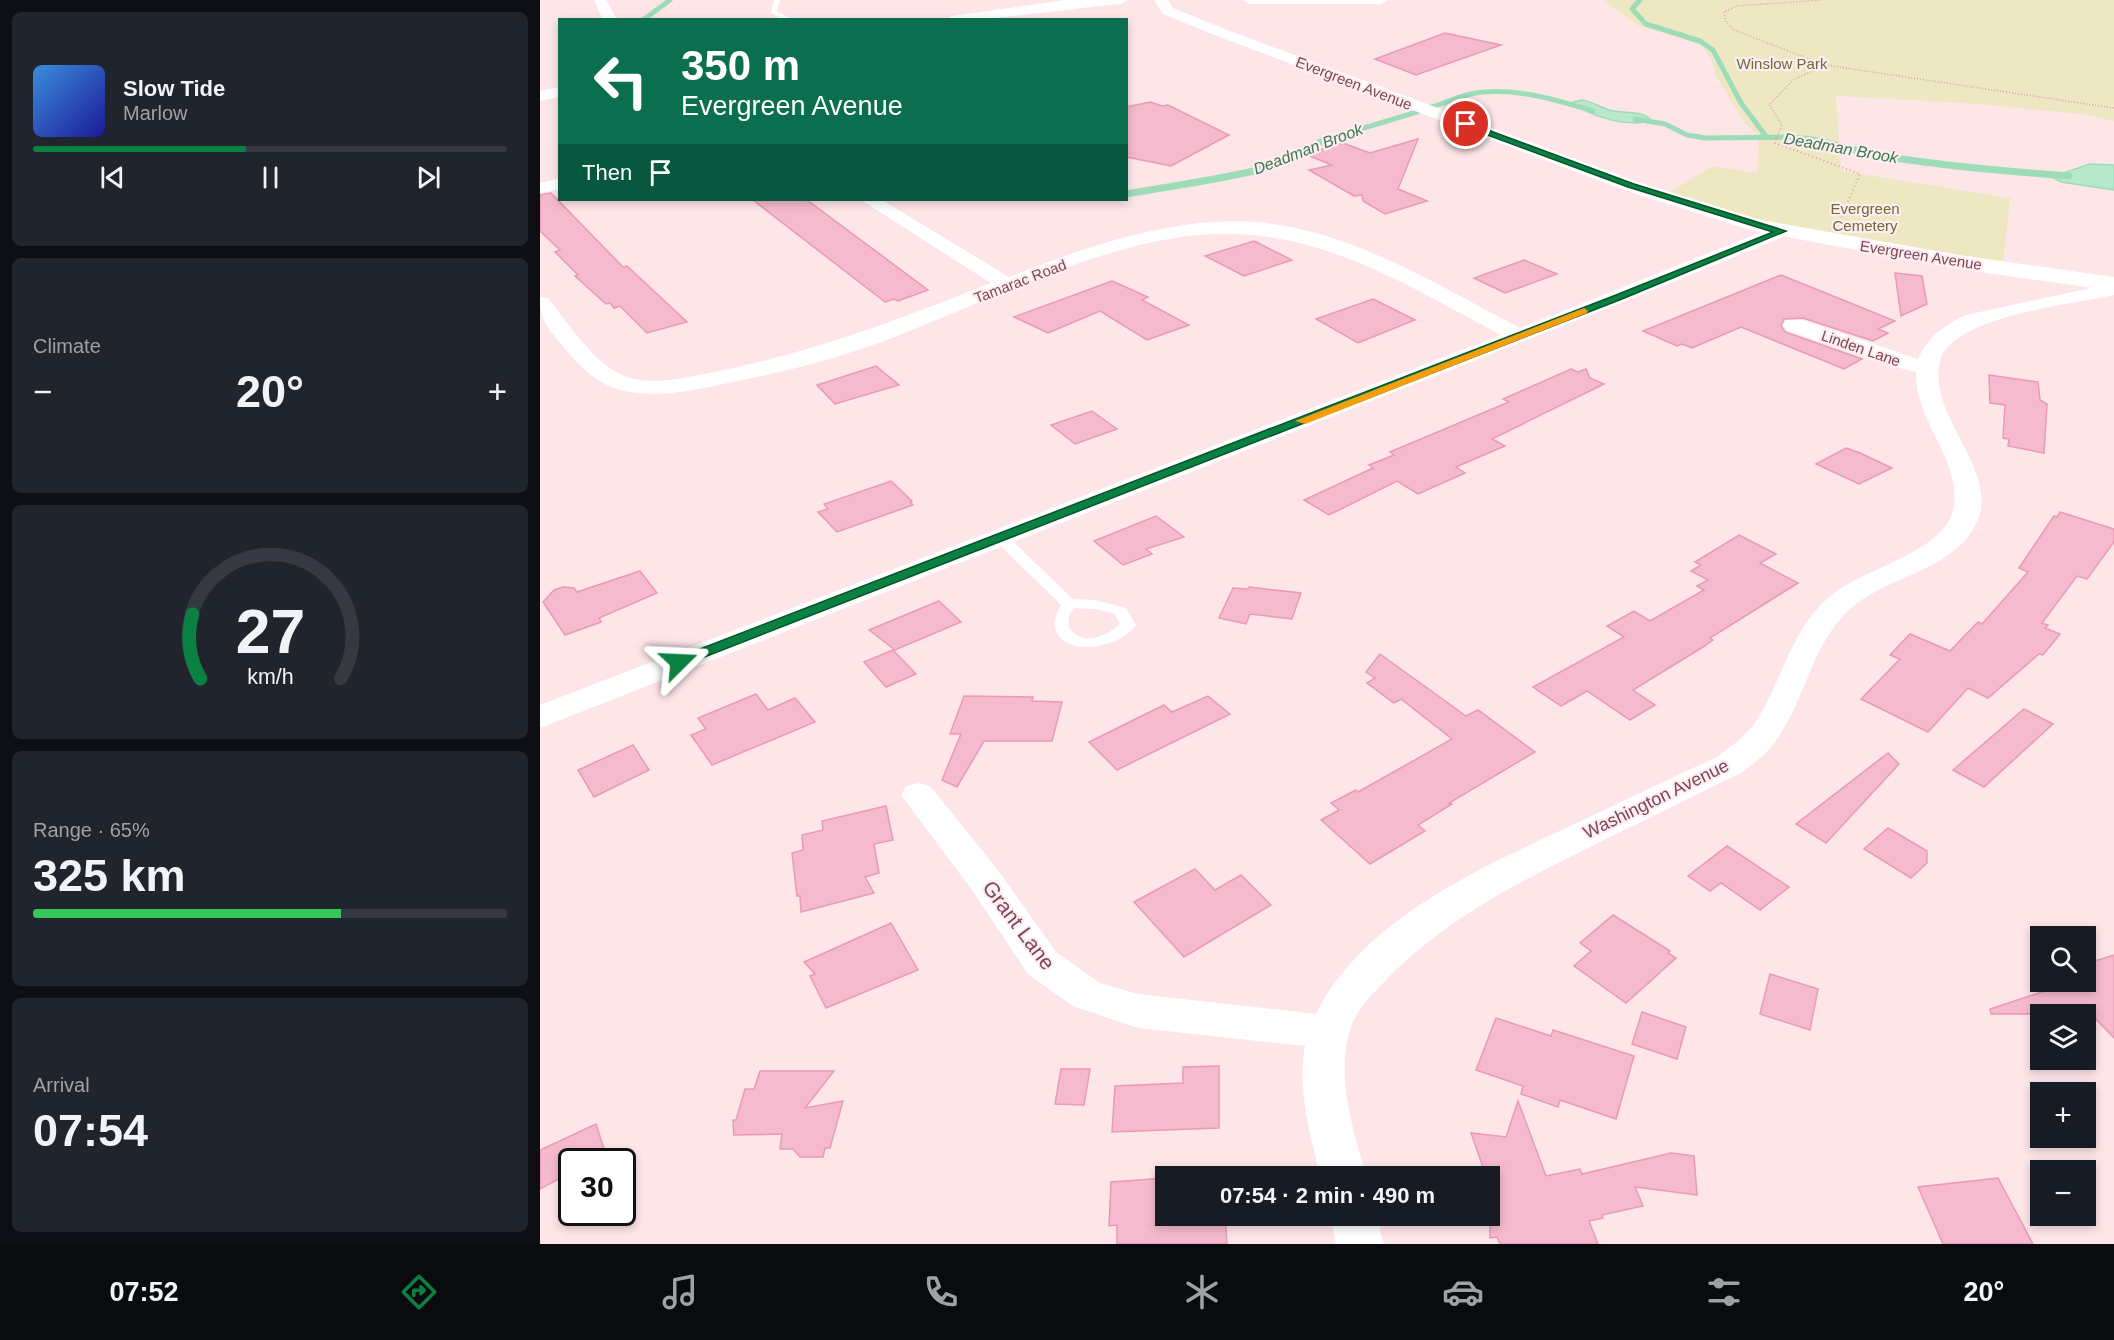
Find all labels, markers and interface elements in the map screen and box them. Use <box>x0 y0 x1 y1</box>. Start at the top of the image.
icon: left <box>582 42 660 120</box>
text: 350 m <box>681 42 800 89</box>
street label: Evergreen Avenue <box>1293 53 1415 113</box>
park label: Winslow Park <box>1737 55 1828 72</box>
text: Slow Tide <box>123 76 225 101</box>
text: Evergreen Avenue <box>681 91 903 121</box>
pin <box>1440 98 1491 149</box>
text: Marlow <box>123 102 187 124</box>
icon: arrive <box>1449 107 1482 140</box>
water label: Deadman Brook <box>1251 120 1366 178</box>
water label: Deadman Brook <box>1783 130 1900 167</box>
icon: arrive <box>644 156 677 189</box>
text: Then <box>582 160 632 185</box>
icon: previous <box>96 161 129 194</box>
icon: pause <box>254 161 287 194</box>
icon: next <box>412 161 445 194</box>
park label: Evergreen Cemetery <box>1830 200 1900 234</box>
street label: Evergreen Avenue <box>1859 237 1983 273</box>
street label: Tamarac Road <box>971 256 1069 306</box>
street label: Linden Lane <box>1819 327 1903 369</box>
text: Climate <box>33 335 101 357</box>
text: 20° <box>236 366 304 417</box>
text: − <box>33 373 52 410</box>
text: + <box>488 373 507 410</box>
text: 27 <box>235 597 305 666</box>
position arrow <box>647 630 711 694</box>
text: km/h <box>247 665 293 689</box>
street label: Washington Avenue <box>1580 755 1732 843</box>
text: Range · 65% <box>33 819 150 841</box>
text: 325 km <box>33 850 186 901</box>
street label: Grant Lane <box>978 876 1060 974</box>
map controls <box>2030 926 2096 1226</box>
button: search <box>2030 926 2096 992</box>
button: layers <box>2030 1004 2096 1070</box>
text: Arrival <box>33 1074 90 1096</box>
button: + <box>2030 1082 2096 1148</box>
text: 07:54 <box>33 1105 148 1156</box>
speed limit sign: 30 <box>558 1148 636 1226</box>
button: − <box>2030 1160 2096 1226</box>
text: 07:54 · 2 min · 490 m <box>1220 1183 1435 1208</box>
icon: directions <box>398 1271 440 1313</box>
icon: music <box>659 1271 701 1313</box>
icon: phone <box>920 1271 962 1313</box>
icon: climate <box>1181 1271 1223 1313</box>
icon: car <box>1442 1271 1484 1313</box>
icon: filters <box>1703 1271 1745 1313</box>
text: 07:52 <box>110 1277 179 1307</box>
text: 20° <box>1964 1277 2004 1307</box>

